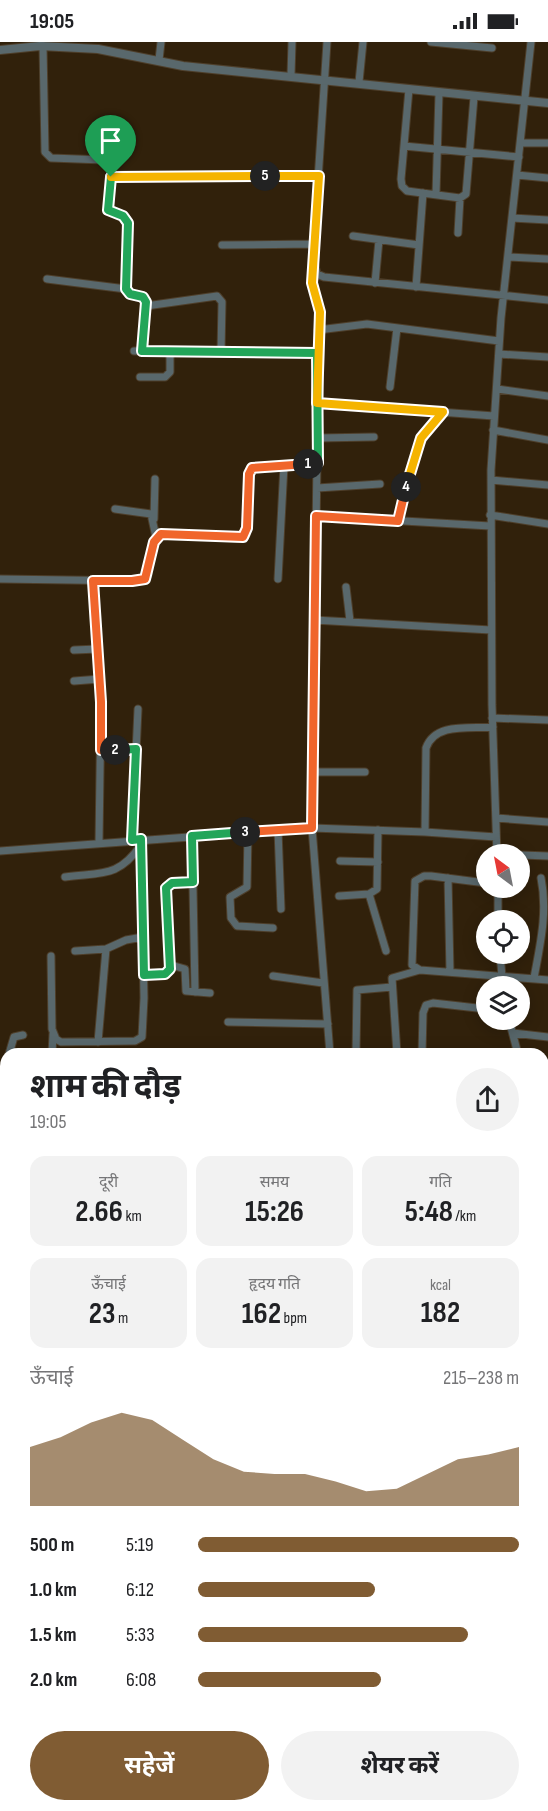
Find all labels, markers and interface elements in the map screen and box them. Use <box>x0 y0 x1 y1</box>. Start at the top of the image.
text: 19:05 <box>30 8 74 35</box>
pin <box>85 115 136 177</box>
icon: arrive <box>94 124 127 157</box>
pin: 5 <box>250 161 280 191</box>
text: 5 <box>261 166 269 185</box>
pin: 1 <box>293 449 323 479</box>
text: 1 <box>305 454 311 473</box>
pin: 4 <box>391 472 421 502</box>
text: 4 <box>402 477 410 496</box>
pin: 2 <box>100 735 130 765</box>
text: 2 <box>111 740 119 759</box>
pin: 3 <box>230 817 260 847</box>
text: 3 <box>241 822 249 841</box>
north arrow <box>476 844 530 898</box>
map controls <box>476 844 530 1030</box>
button: locate <box>476 910 530 964</box>
button: layers <box>476 976 530 1030</box>
text: शाम की दौड़ <box>30 1067 181 1107</box>
button: share <box>456 1068 519 1131</box>
text: 19:05 <box>30 1110 67 1134</box>
text: दूरी <box>99 1173 118 1192</box>
text: समय <box>260 1173 289 1192</box>
text: गति <box>429 1173 452 1192</box>
text: 2.66 <box>75 1194 123 1230</box>
text: 15:26 <box>245 1194 304 1230</box>
text: 5:48 <box>405 1194 453 1230</box>
text: km <box>123 1207 142 1226</box>
text: /km <box>453 1207 476 1226</box>
text: ऊँचाई <box>91 1275 126 1294</box>
text: हृदय गति <box>249 1275 300 1294</box>
text: kcal <box>430 1276 451 1295</box>
text: 182 <box>421 1295 460 1331</box>
text: 23 <box>89 1296 115 1332</box>
text: 162 <box>242 1296 281 1332</box>
text: m <box>115 1309 128 1328</box>
text: bpm <box>281 1309 307 1328</box>
text: ऊँचाई <box>30 1366 73 1390</box>
text: 215–238 m <box>443 1366 519 1390</box>
text: 500 m <box>30 1533 74 1557</box>
text: 5:19 <box>126 1533 154 1557</box>
text: 1.0 km <box>30 1578 77 1602</box>
text: 6:12 <box>126 1578 154 1602</box>
text: 1.5 km <box>30 1623 76 1647</box>
text: 5:33 <box>126 1623 155 1647</box>
text: 2.0 km <box>30 1668 77 1692</box>
text: 6:08 <box>126 1668 156 1692</box>
button: सहेजें <box>30 1731 269 1800</box>
button: शेयर करें <box>281 1731 519 1800</box>

